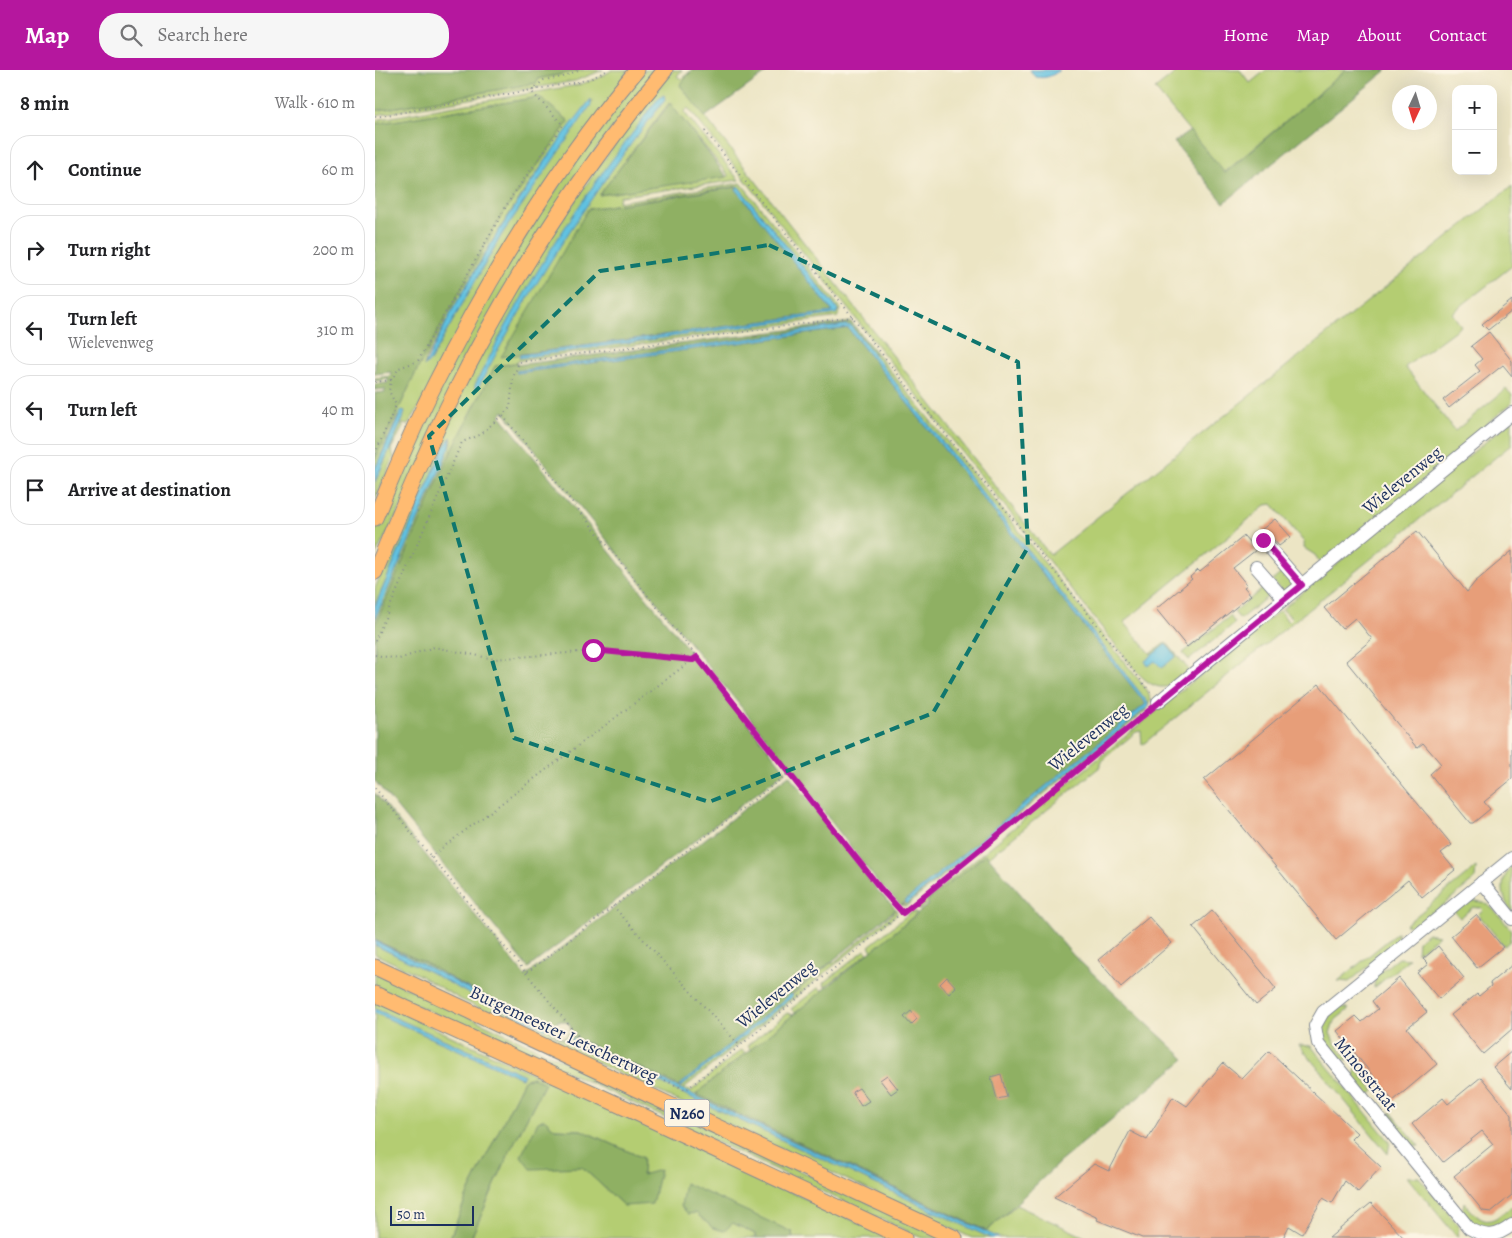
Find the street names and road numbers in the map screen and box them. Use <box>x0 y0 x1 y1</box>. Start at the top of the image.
street label: Wielevenweg <box>1356 440 1447 520</box>
street label: Wielevenweg <box>1042 697 1133 777</box>
street label: Wielevenweg <box>730 954 821 1034</box>
street label: Burgemeester Letschertweg <box>466 980 662 1088</box>
street label: Minosstraat <box>1329 1032 1403 1116</box>
road number: N260 <box>665 1100 709 1126</box>

